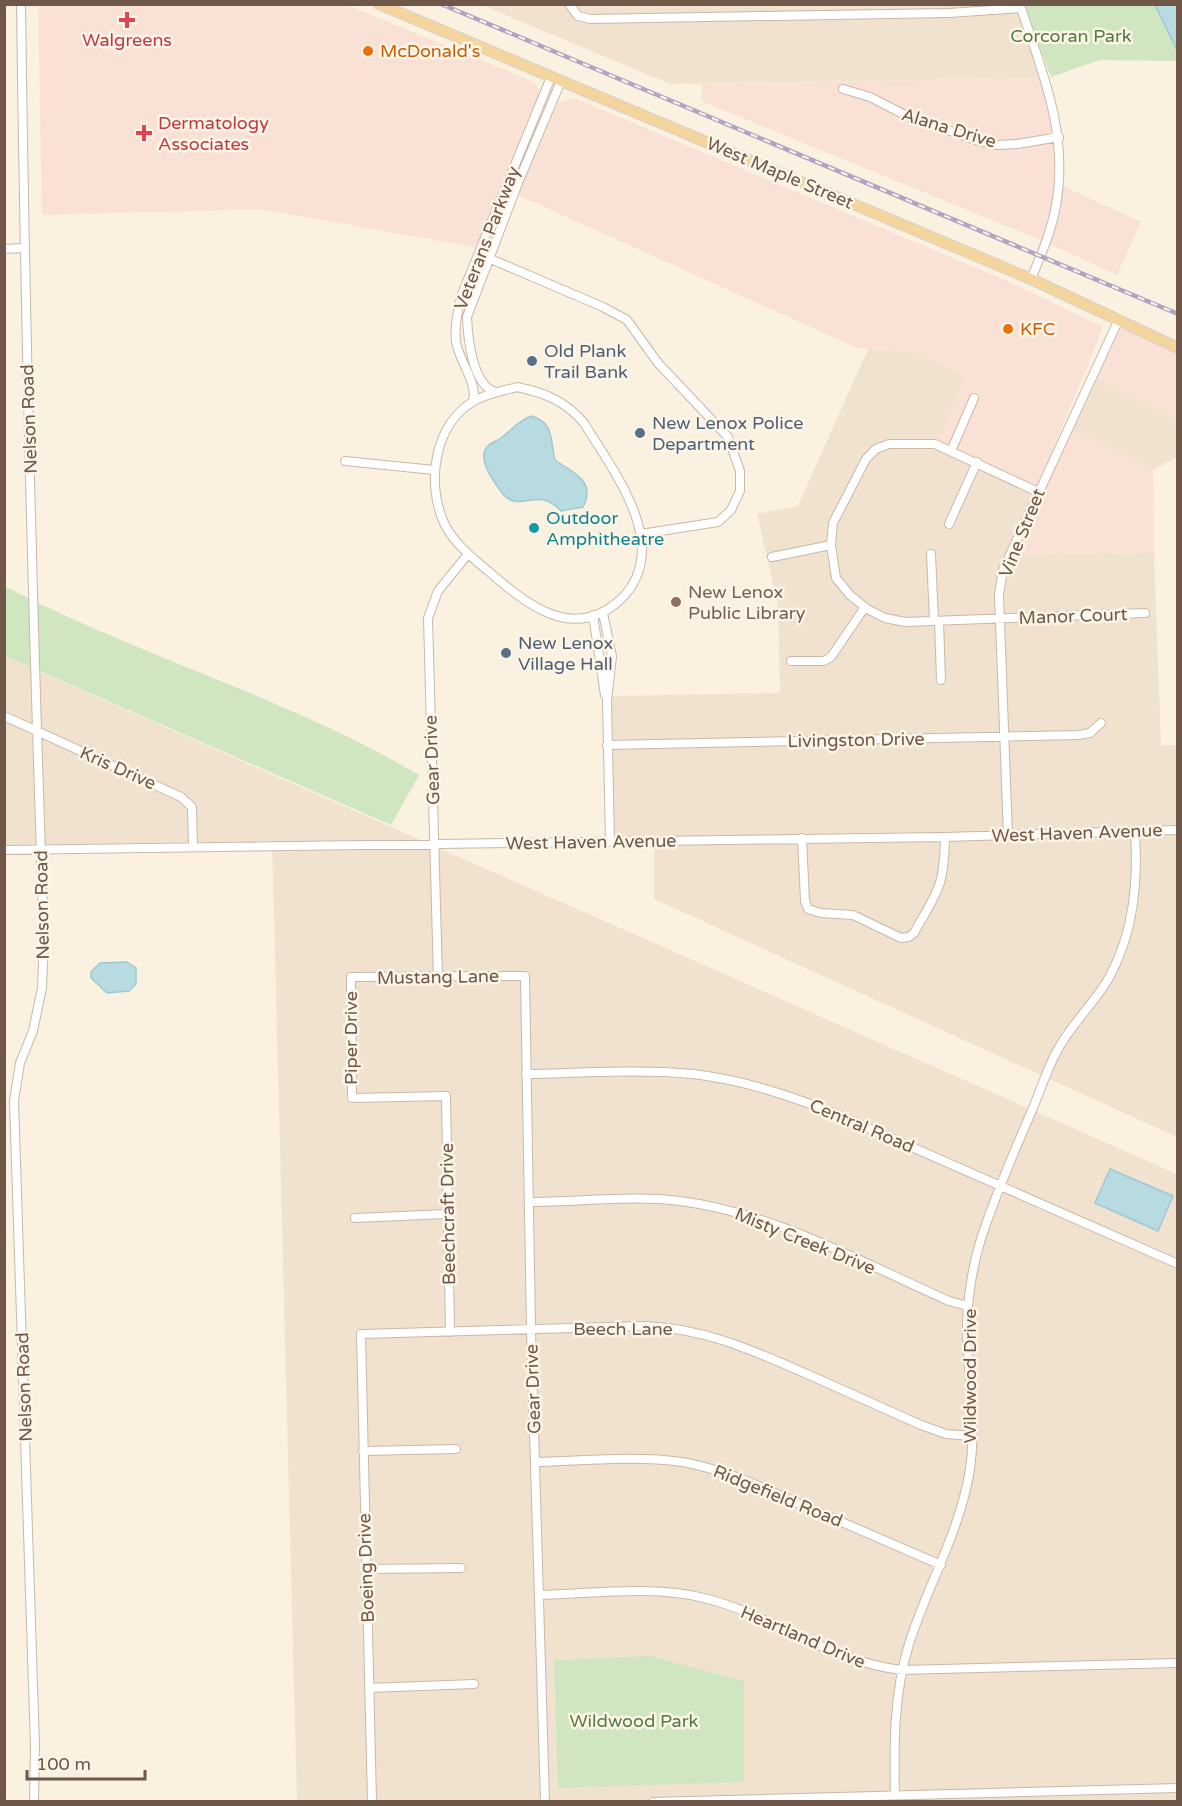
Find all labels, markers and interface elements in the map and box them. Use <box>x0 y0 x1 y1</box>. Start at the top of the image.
marker: Walgreens <box>120 13 134 27</box>
park label: Corcoran Park <box>1010 25 1132 47</box>
place label: Walgreens <box>82 29 172 51</box>
place label: McDonald's <box>380 40 480 62</box>
marker: McDonald's <box>361 44 375 58</box>
street label: Alana Drive <box>899 103 999 153</box>
place label: Dermatology Associates <box>158 112 269 155</box>
marker: Dermatology Associates <box>135 124 153 142</box>
street label: West Maple Street <box>703 132 857 214</box>
street label: Veterans Parkway <box>449 163 525 313</box>
place label: KFC <box>1020 318 1055 340</box>
marker: KFC <box>1001 322 1015 336</box>
place label: Old Plank Trail Bank <box>544 340 628 383</box>
marker: Old Plank Trail Bank <box>525 354 539 368</box>
street label: Nelson Road <box>16 364 42 474</box>
place label: New Lenox Police Department <box>652 412 803 455</box>
marker: New Lenox Police Department <box>633 426 647 440</box>
street label: Vine Street <box>994 485 1050 581</box>
place label: Outdoor Amphitheatre <box>546 507 664 550</box>
marker: Outdoor Amphitheatre <box>527 521 541 535</box>
place label: New Lenox Public Library <box>688 581 806 624</box>
marker: New Lenox Public Library <box>669 595 683 609</box>
street label: Manor Court <box>1018 603 1128 629</box>
place label: New Lenox Village Hall <box>518 632 613 675</box>
marker: New Lenox Village Hall <box>499 646 513 660</box>
street label: Gear Drive <box>419 715 445 805</box>
street label: Livingston Drive <box>787 728 925 752</box>
street label: Kris Drive <box>76 741 160 795</box>
street label: West Haven Avenue <box>991 819 1163 847</box>
street label: West Haven Avenue <box>505 830 677 854</box>
street label: Nelson Road <box>30 850 54 960</box>
street label: Mustang Lane <box>377 965 499 989</box>
street label: Piper Drive <box>340 991 362 1085</box>
street label: Central Road <box>806 1094 918 1158</box>
street label: Beechcraft Drive <box>436 1143 460 1285</box>
street label: Misty Creek Drive <box>732 1203 878 1279</box>
street label: Wildwood Drive <box>959 1309 981 1443</box>
street label: Beech Lane <box>573 1318 673 1340</box>
street label: Nelson Road <box>11 1332 37 1442</box>
street label: Gear Drive <box>520 1344 546 1434</box>
street label: Ridgefield Road <box>710 1460 846 1532</box>
street label: Boeing Drive <box>353 1513 379 1623</box>
street label: Heartland Drive <box>737 1601 869 1673</box>
park label: Wildwood Park <box>570 1710 699 1732</box>
scale bar <box>27 1743 146 1781</box>
text: 100 m <box>36 1753 91 1775</box>

